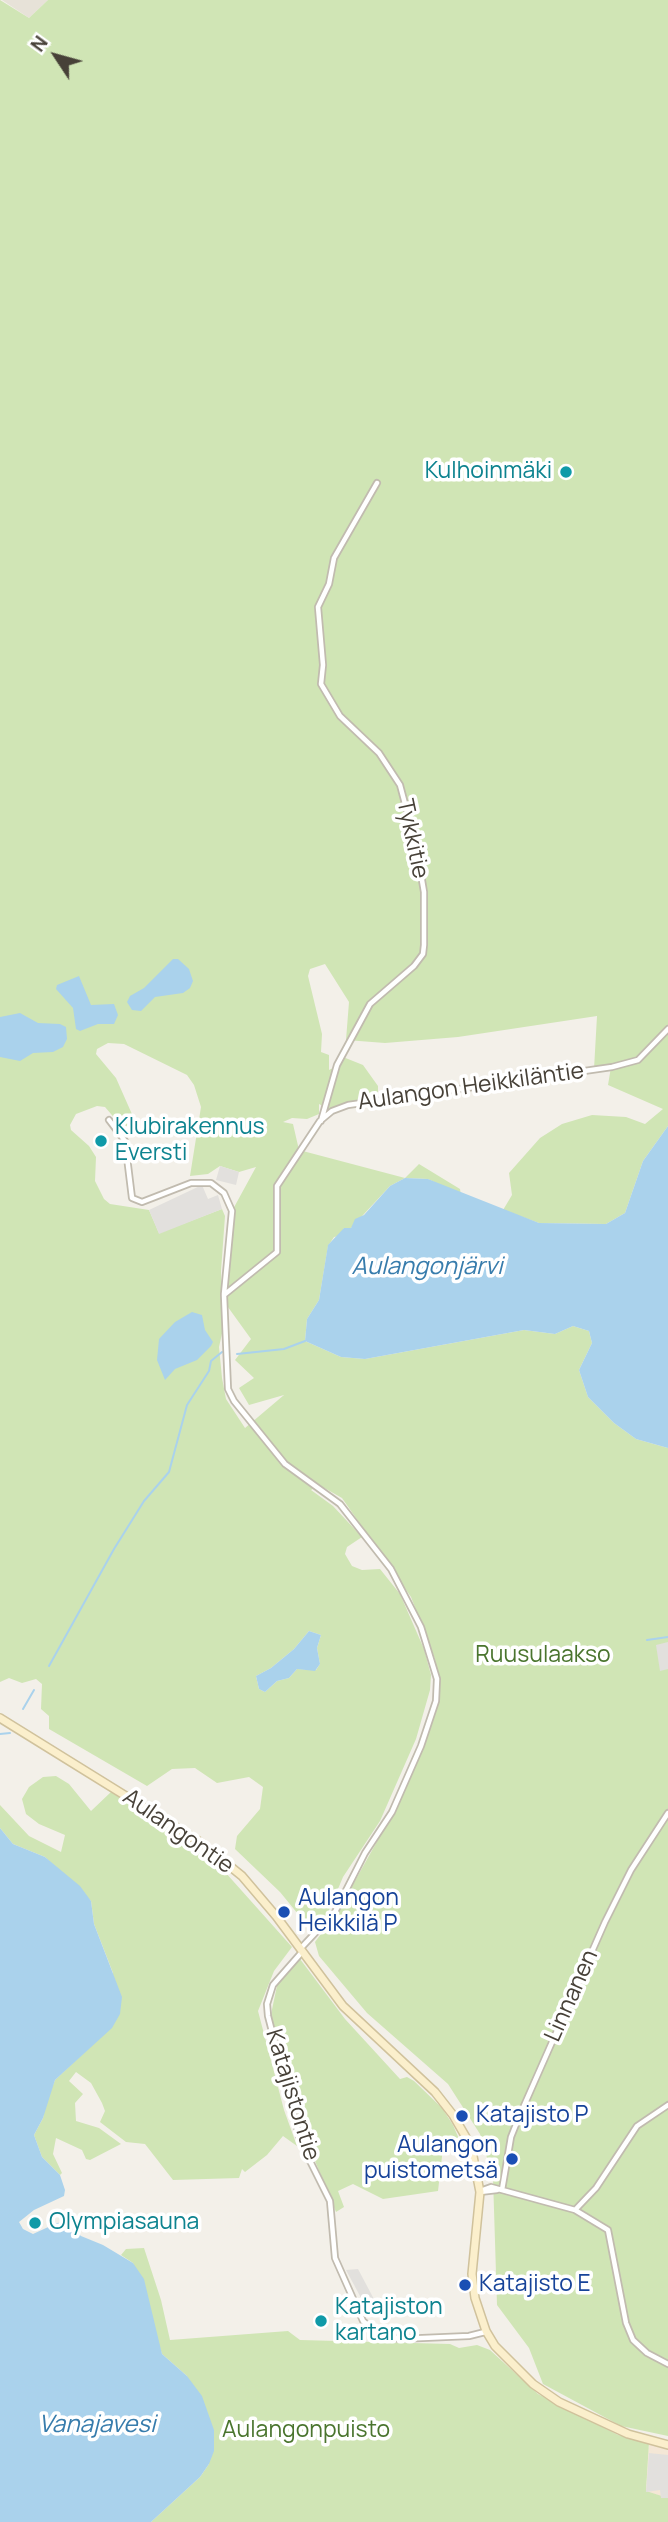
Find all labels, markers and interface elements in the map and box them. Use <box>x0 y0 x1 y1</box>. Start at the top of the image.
north arrow <box>21 21 91 91</box>
text: N <box>24 30 54 57</box>
place label: Kulhoinmäki <box>425 458 552 486</box>
marker: Kulhoinmäki <box>558 464 574 480</box>
street label: Tykkitie <box>390 797 434 881</box>
street label: Aulangon Heikkiläntie <box>356 1057 586 1117</box>
place label: Klubirakennus Eversti <box>115 1114 265 1168</box>
marker: Klubirakennus Eversti <box>93 1133 109 1149</box>
water label: Aulangonjärvi <box>351 1253 503 1281</box>
park label: Ruusulaakso <box>475 1642 611 1670</box>
street label: Aulangontie <box>117 1784 239 1880</box>
place label: Aulangon Heikkilä P <box>298 1885 399 1939</box>
marker: Aulangon Heikkilä P <box>276 1904 292 1920</box>
street label: Linnanen <box>540 1946 604 2046</box>
street label: Katajistontie <box>259 2026 325 2164</box>
place label: Katajisto P <box>476 2102 588 2130</box>
marker: Katajisto P <box>454 2108 470 2124</box>
place label: Aulangon puistometsä <box>364 2132 498 2186</box>
marker: Aulangon puistometsä <box>504 2151 520 2167</box>
place label: Olympiasauna <box>49 2209 199 2237</box>
marker: Olympiasauna <box>27 2215 43 2231</box>
place label: Katajisto E <box>479 2271 591 2299</box>
marker: Katajisto E <box>457 2277 473 2293</box>
place label: Katajiston kartano <box>335 2294 443 2348</box>
marker: Katajiston kartano <box>313 2313 329 2329</box>
water label: Vanajavesi <box>38 2411 156 2439</box>
park label: Aulangonpuisto <box>222 2417 390 2445</box>

